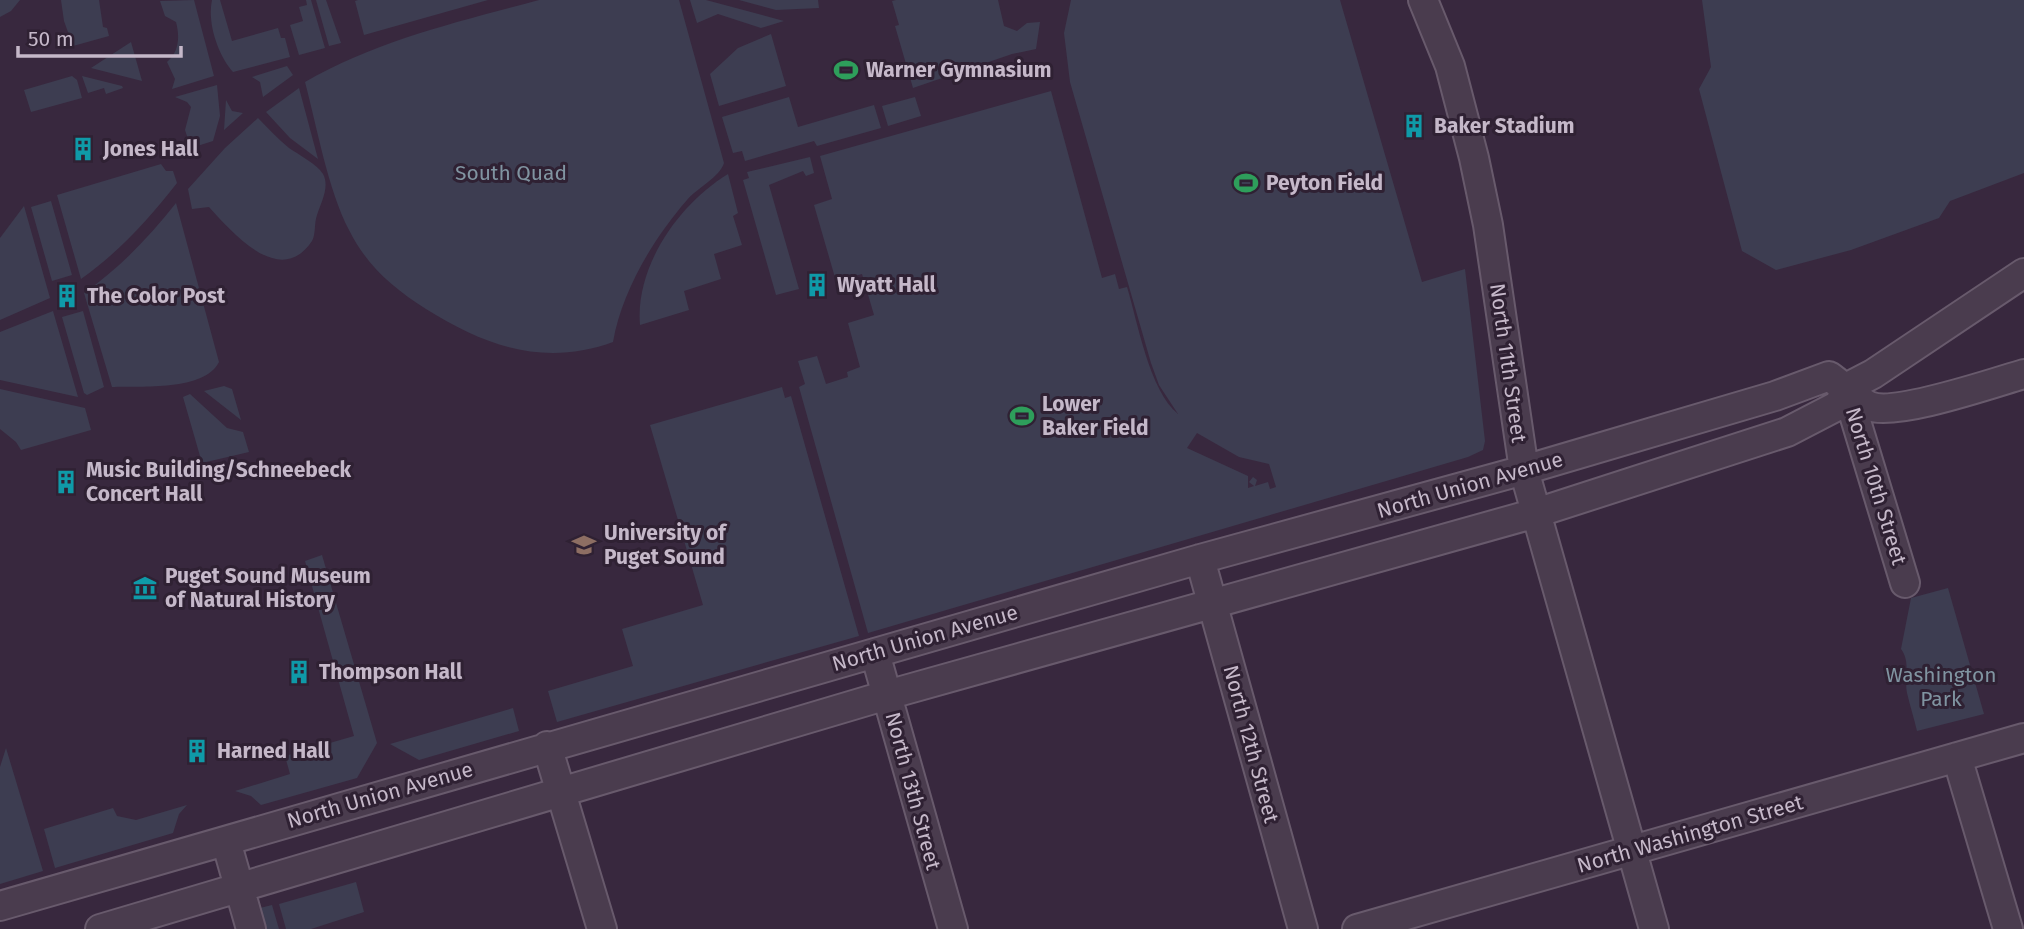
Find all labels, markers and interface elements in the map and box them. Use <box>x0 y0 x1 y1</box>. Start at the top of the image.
scale bar <box>18 14 180 58</box>
text: 50 m <box>28 26 74 52</box>
sports icon: Warner Gymnasium <box>832 56 860 84</box>
place label: Warner Gymnasium <box>866 57 1052 83</box>
building icon: Baker Stadium <box>1400 112 1428 140</box>
place label: Baker Stadium <box>1434 113 1574 139</box>
building icon: Jones Hall <box>69 135 97 163</box>
place label: Jones Hall <box>102 136 199 162</box>
park label: South Quad <box>455 160 567 186</box>
sports icon: Peyton Field <box>1232 169 1260 197</box>
place label: Peyton Field <box>1266 170 1383 196</box>
building icon: Wyatt Hall <box>803 271 831 299</box>
place label: Wyatt Hall <box>837 272 936 298</box>
building icon: The Color Post <box>53 282 81 310</box>
street label: North 11th Street <box>1484 282 1532 445</box>
place label: The Color Post <box>87 283 226 309</box>
place label: Lower Baker Field <box>1042 391 1149 441</box>
sports icon: Lower Baker Field <box>1008 402 1036 430</box>
street label: North 10th Street <box>1840 404 1912 568</box>
street label: North Union Avenue <box>1374 446 1566 524</box>
place label: Music Building/Schneebeck Concert Hall <box>86 457 351 507</box>
building icon: Music Building/Schneebeck Concert Hall <box>52 468 80 496</box>
place label: University of Puget Sound <box>604 520 728 570</box>
school or university icon: University of Puget Sound <box>570 531 598 559</box>
place label: Puget Sound Museum of Natural History <box>165 563 371 613</box>
museum icon: Puget Sound Museum of Natural History <box>131 574 159 602</box>
street label: North Union Avenue <box>829 599 1021 677</box>
building icon: Thompson Hall <box>285 658 313 686</box>
place label: Thompson Hall <box>319 659 463 685</box>
street label: North 12th Street <box>1217 662 1285 826</box>
park label: Washington Park <box>1885 662 1997 712</box>
street label: North 13th Street <box>879 709 947 873</box>
building icon: Harned Hall <box>183 737 211 765</box>
place label: Harned Hall <box>217 738 331 764</box>
street label: North Union Avenue <box>284 756 476 834</box>
street label: North Washington Street <box>1574 789 1806 879</box>

